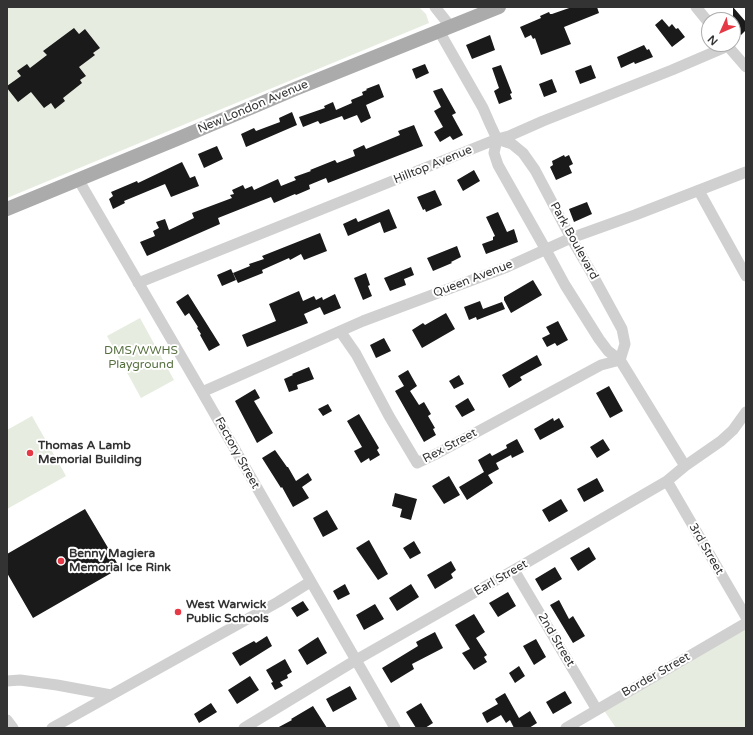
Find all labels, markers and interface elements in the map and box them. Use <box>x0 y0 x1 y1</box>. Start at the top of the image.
north arrow <box>701 12 741 52</box>
text: N <box>705 32 721 48</box>
street label: New London Avenue <box>196 77 310 137</box>
street label: Hilltop Avenue <box>392 143 474 187</box>
street label: Park Boulevard <box>547 200 601 282</box>
street label: Queen Avenue <box>431 257 515 301</box>
park label: DMS/WWHS Playground <box>104 344 178 372</box>
street label: Factory Street <box>211 415 263 491</box>
street label: Rex Street <box>420 426 480 466</box>
place label: Thomas A Lamb Memorial Building <box>38 439 142 467</box>
marker: Thomas A Lamb Memorial Building <box>25 448 35 458</box>
street label: 3rd Street <box>686 521 726 577</box>
place label: Benny Magiera Memorial Ice Rink <box>69 547 171 575</box>
marker: Benny Magiera Memorial Ice Rink <box>56 556 66 566</box>
street label: Earl Street <box>472 557 530 599</box>
place label: West Warwick Public Schools <box>186 598 269 626</box>
marker: West Warwick Public Schools <box>173 607 183 617</box>
street label: 2nd Street <box>534 611 578 669</box>
street label: Border Street <box>619 650 693 700</box>

